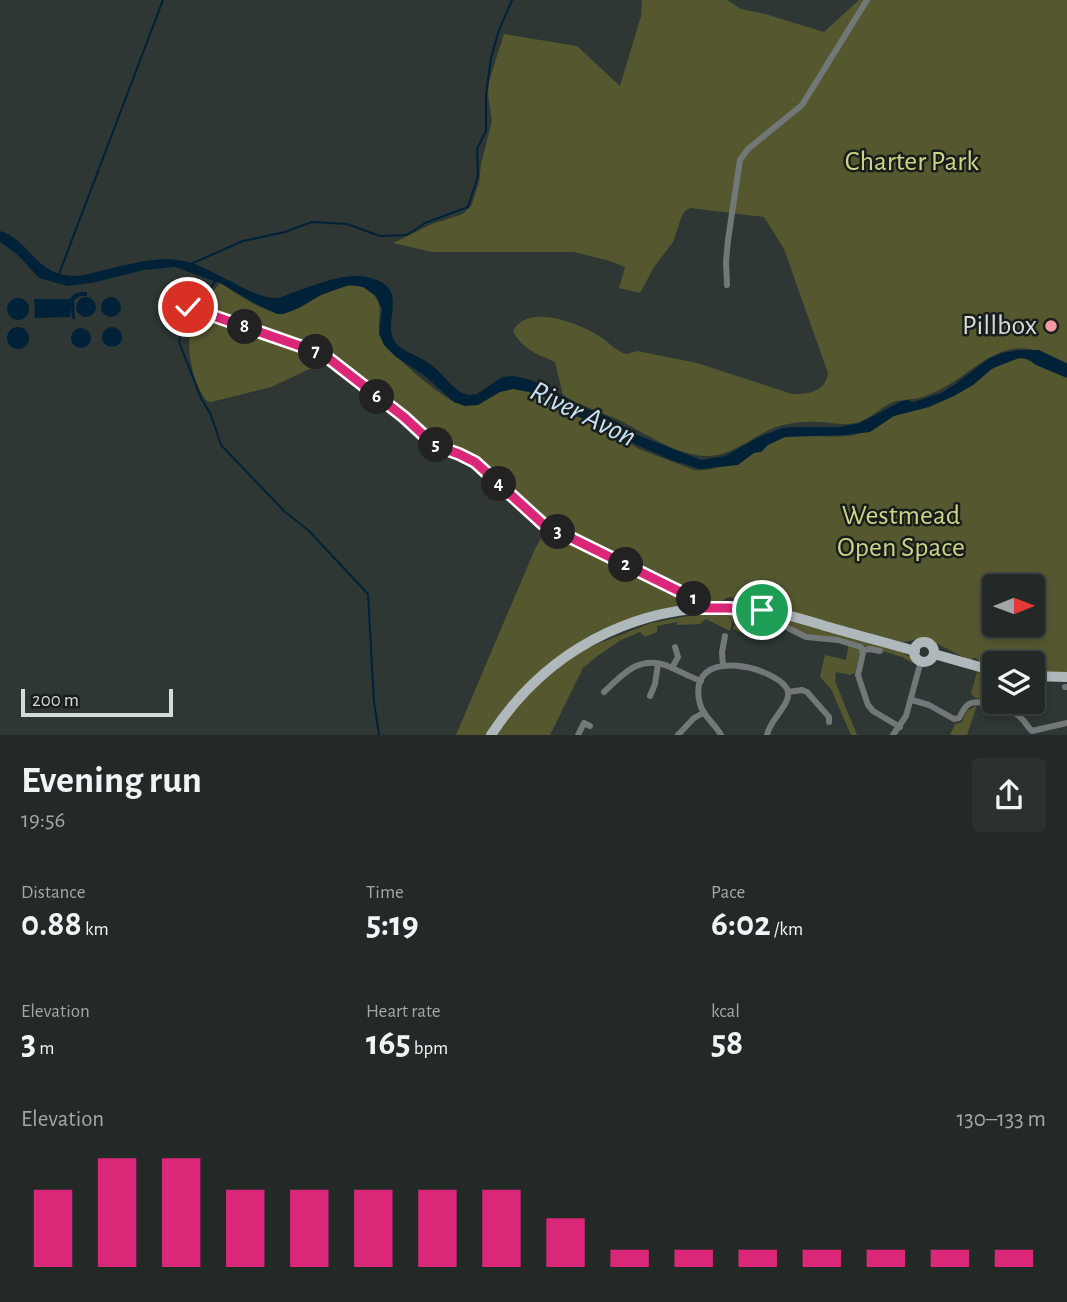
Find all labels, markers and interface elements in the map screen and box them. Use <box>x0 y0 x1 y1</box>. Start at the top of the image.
park label: Charter Park <box>845 148 979 176</box>
pin <box>158 277 218 337</box>
icon: check <box>169 288 207 326</box>
pin: 8 <box>228 310 262 344</box>
place label: Pillbox <box>962 312 1037 340</box>
text: 8 <box>240 317 249 336</box>
marker: Pillbox <box>1043 318 1059 334</box>
pin: 7 <box>298 334 334 370</box>
text: 7 <box>311 342 320 361</box>
water label: River Avon <box>525 376 641 452</box>
pin: 6 <box>360 380 394 414</box>
text: 6 <box>372 387 381 406</box>
pin: 5 <box>418 428 453 462</box>
text: 5 <box>431 435 440 454</box>
pin: 4 <box>482 466 516 502</box>
text: 4 <box>494 474 503 493</box>
park label: Westmead Open Space <box>837 502 965 562</box>
pin: 3 <box>540 514 576 550</box>
text: 3 <box>553 522 562 541</box>
pin: 2 <box>608 548 644 582</box>
text: 2 <box>621 555 630 574</box>
north arrow <box>982 574 1045 637</box>
map controls <box>982 574 1045 714</box>
pin <box>732 580 792 640</box>
pin: 1 <box>676 582 712 616</box>
text: 1 <box>690 589 697 608</box>
icon: arrive <box>743 591 781 629</box>
button: layers <box>982 651 1045 714</box>
scale bar <box>21 686 173 718</box>
text: 200 m <box>32 691 79 710</box>
button: share <box>972 758 1046 832</box>
text: Evening run <box>21 762 202 800</box>
text: 19:56 <box>21 809 65 832</box>
text: Distance <box>21 883 85 902</box>
text: Time <box>366 883 404 902</box>
text: Pace <box>711 883 745 902</box>
text: 0.88 <box>21 907 82 942</box>
text: 5:19 <box>366 907 419 942</box>
text: 6:02 <box>711 907 771 942</box>
text: km <box>82 920 109 939</box>
text: /km <box>771 920 803 939</box>
text: Elevation <box>21 1002 90 1021</box>
text: Heart rate <box>366 1002 441 1021</box>
text: kcal <box>711 1002 740 1021</box>
text: 3 <box>21 1026 36 1061</box>
text: 165 <box>366 1026 411 1061</box>
text: 58 <box>711 1026 743 1061</box>
text: m <box>36 1039 54 1058</box>
text: bpm <box>411 1039 448 1058</box>
text: Elevation <box>21 1108 104 1131</box>
text: 130–133 m <box>956 1108 1046 1131</box>

